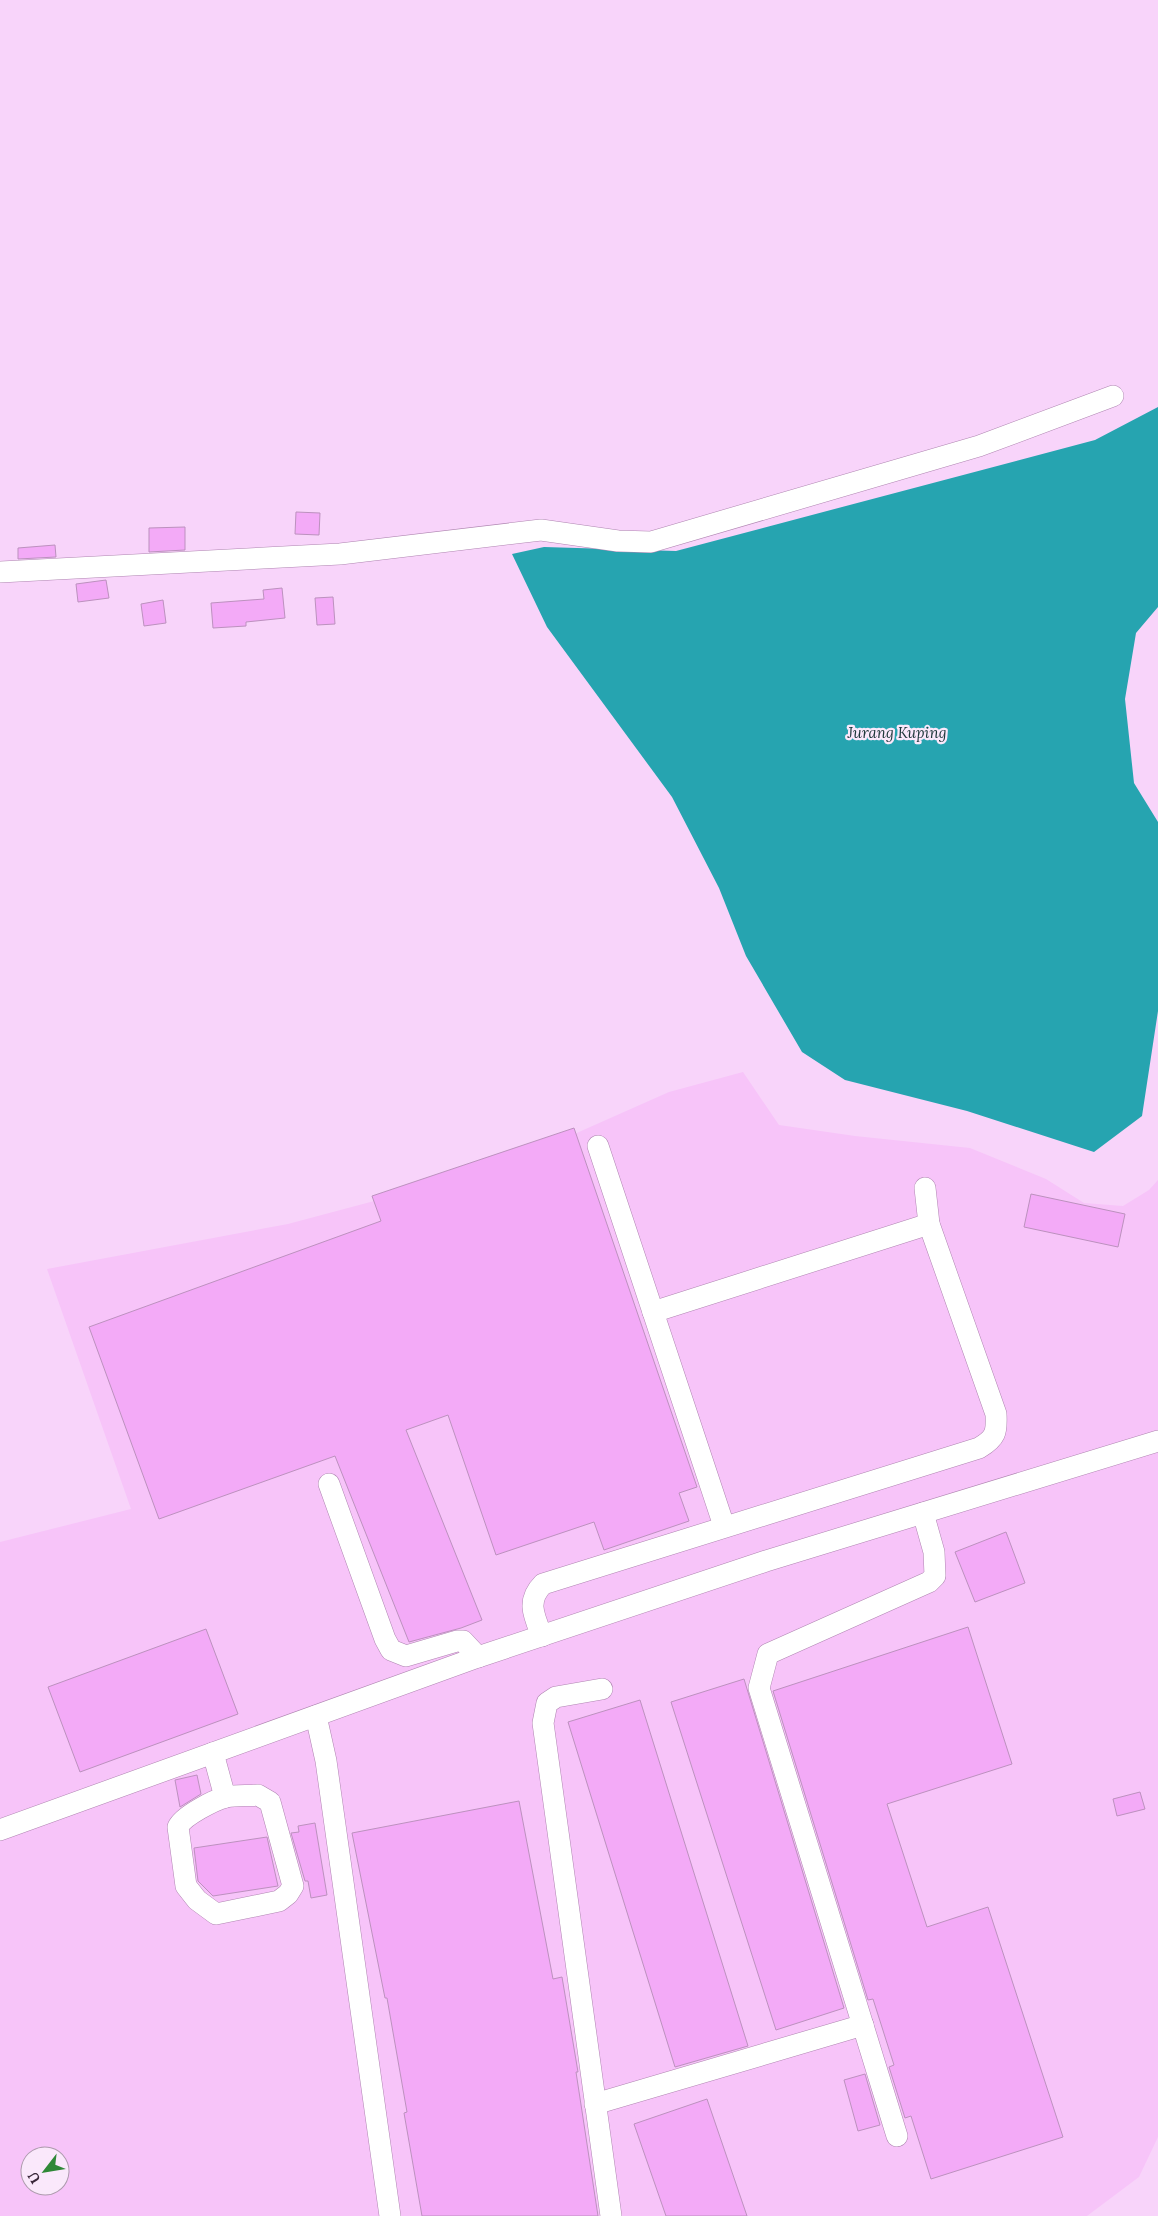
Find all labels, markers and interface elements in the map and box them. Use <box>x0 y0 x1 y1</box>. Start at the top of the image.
water label: Jurang Kuping <box>847 723 946 742</box>
north arrow <box>20 2146 70 2196</box>
text: U <box>23 2168 44 2187</box>

